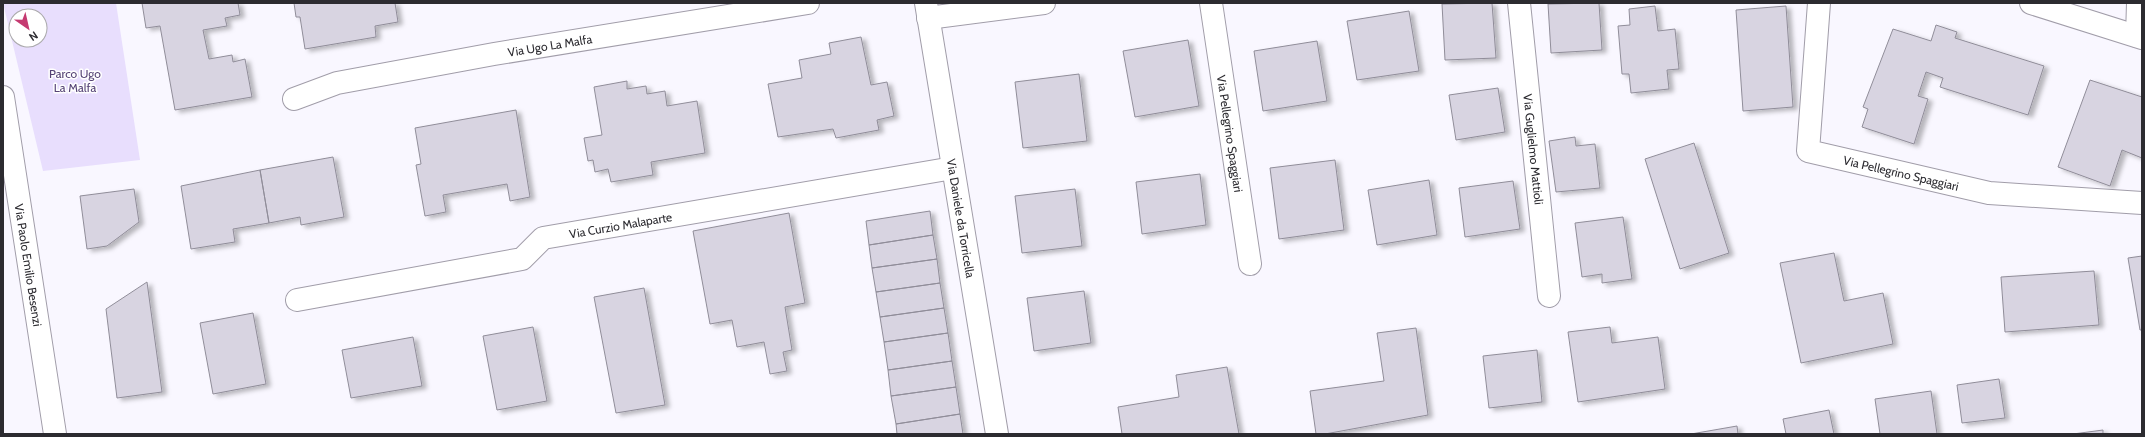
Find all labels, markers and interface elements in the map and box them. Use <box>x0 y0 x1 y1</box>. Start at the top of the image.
north arrow <box>8 8 48 48</box>
text: N <box>26 28 41 44</box>
street label: Via Ugo La Malfa <box>506 31 593 59</box>
park label: Parco Ugo La Malfa <box>49 66 101 95</box>
street label: Via Pellegrino Spaggiari <box>1214 74 1247 193</box>
street label: Via Guglielmo Mattioli <box>1521 93 1547 205</box>
street label: Via Pellegrino Spaggiari <box>1842 152 1960 193</box>
street label: Via Daniele da Torricella <box>944 157 979 279</box>
street label: Via Paolo Emilio Besenzi <box>12 203 46 327</box>
street label: Via Curzio Malaparte <box>568 209 673 241</box>

